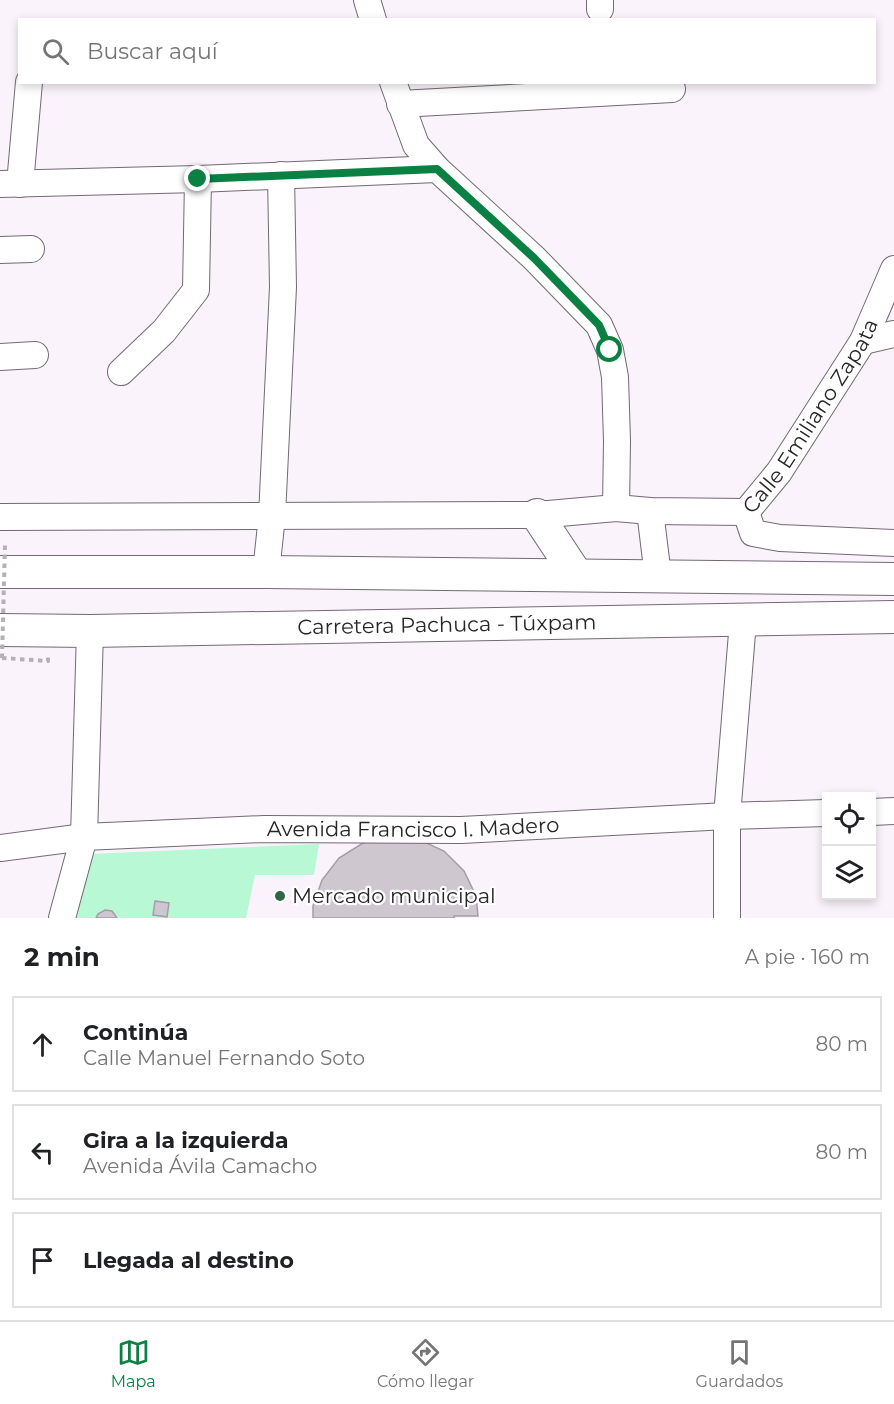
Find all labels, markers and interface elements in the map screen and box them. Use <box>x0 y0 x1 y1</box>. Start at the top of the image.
search box <box>18 18 876 84</box>
icon: search <box>39 35 72 68</box>
text: Buscar aquí <box>87 38 218 65</box>
route end <box>184 165 210 191</box>
street label: Calle Emiliano Zapata <box>737 315 883 518</box>
route start <box>596 336 622 362</box>
street label: Carretera Pachuca - Túxpam <box>297 609 597 639</box>
map controls <box>822 792 876 900</box>
button: locate <box>822 792 876 846</box>
street label: Avenida Francisco I. Madero <box>267 812 560 842</box>
button: layers <box>822 846 876 900</box>
place label: Mercado municipal <box>292 883 496 908</box>
marker: Mercado municipal <box>273 889 287 903</box>
text: 2 min <box>24 941 100 973</box>
text: A pie · 160 m <box>745 945 870 969</box>
text: Continúa <box>83 1019 188 1046</box>
icon: ahead <box>26 1028 59 1061</box>
text: 80 m <box>816 1032 868 1056</box>
text: Calle Manuel Fernando Soto <box>83 1046 365 1070</box>
text: Gira a la izquierda <box>83 1127 289 1154</box>
icon: left <box>26 1136 59 1169</box>
text: 80 m <box>816 1140 868 1164</box>
text: Avenida Ávila Camacho <box>83 1154 317 1178</box>
icon: arrive <box>26 1244 59 1277</box>
text: Llegada al destino <box>83 1247 294 1274</box>
tab: Mapa <box>111 1336 156 1391</box>
tab: Cómo llegar <box>377 1336 474 1391</box>
tab: Guardados <box>696 1336 783 1391</box>

